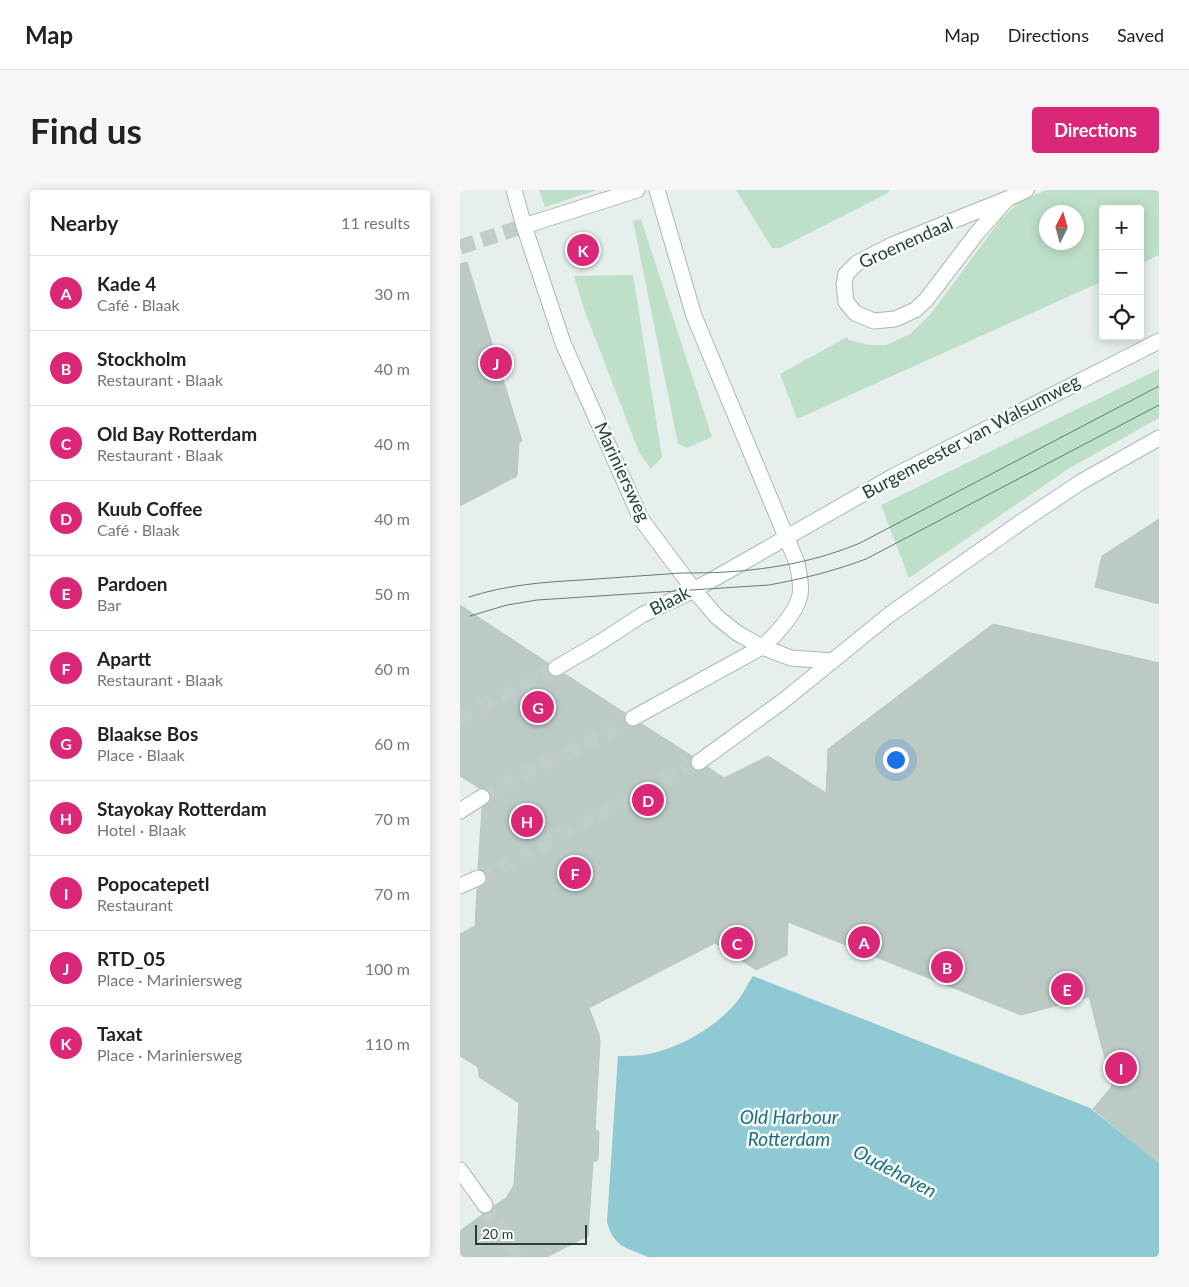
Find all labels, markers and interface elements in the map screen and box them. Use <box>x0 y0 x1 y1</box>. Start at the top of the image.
text: Map <box>25 20 73 49</box>
text: Map <box>944 24 980 46</box>
text: Directions <box>1008 24 1089 46</box>
text: Saved <box>1117 24 1164 46</box>
button: Directions <box>1032 107 1159 153</box>
text: Find us <box>30 109 142 151</box>
north arrow <box>1039 205 1084 250</box>
map controls <box>1099 205 1144 340</box>
button: + <box>1099 205 1144 250</box>
text: Nearby <box>50 210 118 235</box>
street label: Groenendaal <box>855 212 956 273</box>
text: 11 results <box>341 213 410 232</box>
pin: K <box>567 231 599 269</box>
button: − <box>1099 250 1144 295</box>
text: Kade 4 <box>97 272 156 295</box>
text: A <box>60 284 72 303</box>
text: 30 m <box>374 284 410 303</box>
text: Café · Blaak <box>97 295 180 314</box>
button: locate <box>1099 295 1144 340</box>
pin: J <box>480 344 512 382</box>
text: Stockholm <box>97 347 187 370</box>
text: B <box>61 359 71 378</box>
text: 40 m <box>374 359 410 378</box>
street label: Burgemeester van Walsumweg <box>858 369 1083 503</box>
text: Restaurant · Blaak <box>97 370 223 389</box>
street label: Mariniersweg <box>590 418 656 525</box>
text: Old Bay Rotterdam <box>97 422 257 445</box>
text: C <box>61 434 71 453</box>
text: 40 m <box>374 434 410 453</box>
text: Restaurant · Blaak <box>97 445 223 464</box>
text: Kuub Coffee <box>97 497 202 520</box>
text: D <box>60 509 72 528</box>
text: 40 m <box>374 509 410 528</box>
text: Café · Blaak <box>97 520 180 539</box>
text: Pardoen <box>97 572 168 595</box>
street label: Blaak <box>646 580 694 620</box>
text: E <box>61 584 71 603</box>
text: 50 m <box>374 584 410 603</box>
text: Bar <box>97 595 121 614</box>
text: Apartt <box>97 647 151 670</box>
text: F <box>61 659 71 678</box>
text: 60 m <box>374 659 410 678</box>
text: Restaurant · Blaak <box>97 670 223 689</box>
pin: G <box>522 688 554 726</box>
text: Blaakse Bos <box>97 722 198 745</box>
text: G <box>60 734 72 753</box>
text: 60 m <box>374 734 410 753</box>
text: Place · Blaak <box>97 745 185 764</box>
your location <box>883 747 909 773</box>
pin: D <box>632 781 664 819</box>
text: Stayokay Rotterdam <box>97 797 267 820</box>
pin: H <box>511 802 543 840</box>
text: H <box>60 809 72 828</box>
text: 70 m <box>374 809 410 828</box>
text: Hotel · Blaak <box>97 820 186 839</box>
pin: F <box>559 854 591 892</box>
text: Popocatepetl <box>97 872 209 895</box>
text: I <box>64 884 68 903</box>
text: 70 m <box>374 884 410 903</box>
text: Restaurant <box>97 895 173 914</box>
pin: A <box>848 923 880 961</box>
pin: C <box>721 924 753 962</box>
text: RTD_05 <box>97 947 166 970</box>
pin: B <box>931 948 963 986</box>
text: J <box>63 959 69 978</box>
text: 100 m <box>365 959 410 978</box>
text: Place · Mariniersweg <box>97 970 242 989</box>
pin: E <box>1051 970 1083 1008</box>
text: Taxat <box>97 1022 142 1045</box>
text: K <box>61 1034 71 1053</box>
text: 110 m <box>365 1034 410 1053</box>
text: Place · Mariniersweg <box>97 1045 242 1064</box>
pin: I <box>1105 1049 1137 1087</box>
water label: Old Harbour Rotterdam <box>740 1105 839 1150</box>
water label: Oudehaven <box>850 1139 941 1202</box>
scale bar <box>475 1222 588 1245</box>
text: 20 m <box>482 1225 513 1242</box>

